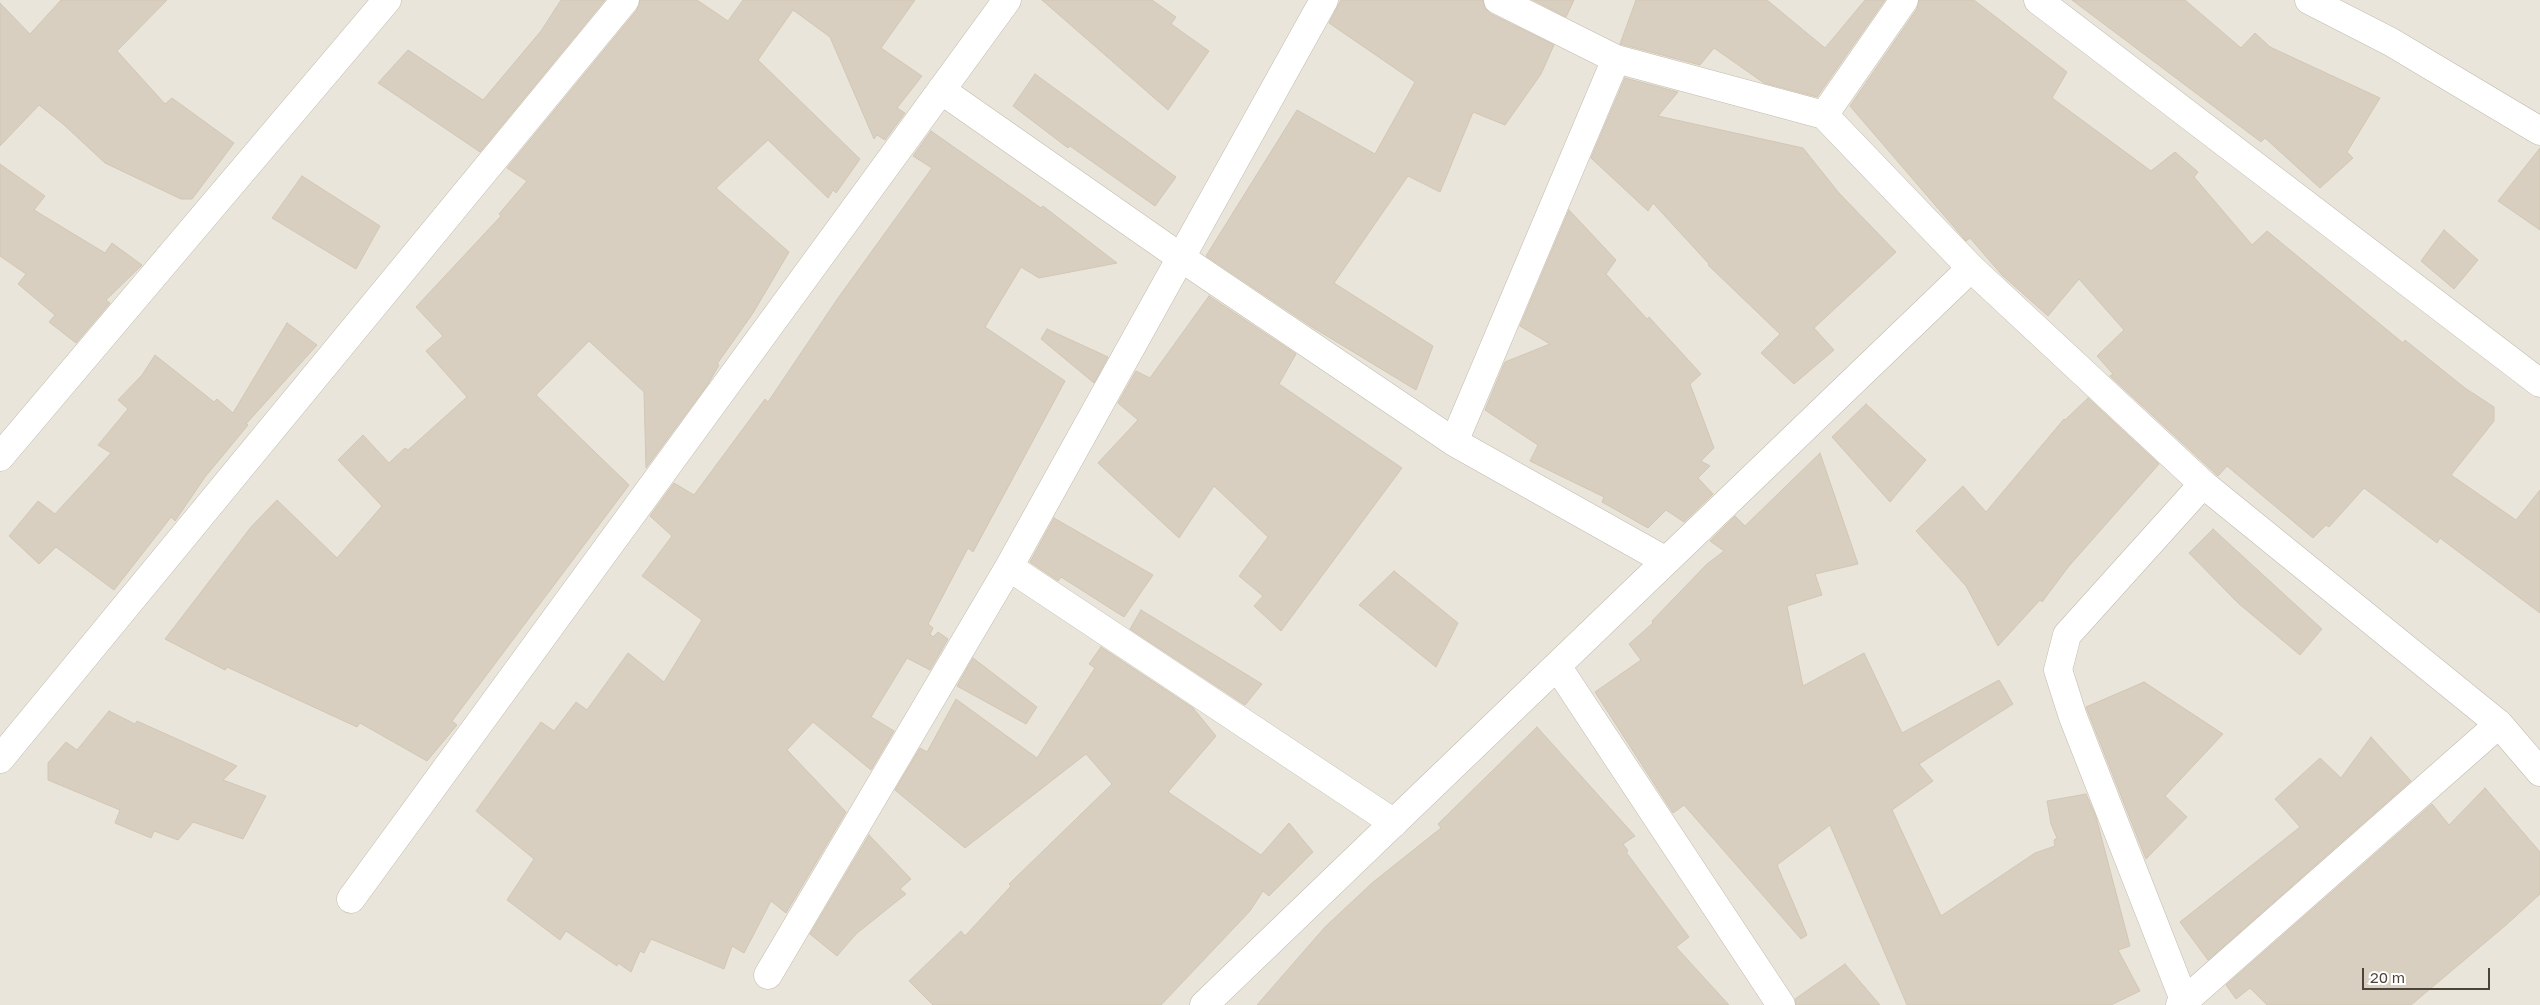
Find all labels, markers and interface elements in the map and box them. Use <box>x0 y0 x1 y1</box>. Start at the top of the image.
scale bar <box>2365 958 2492 990</box>
text: 20 m <box>2370 968 2405 986</box>

